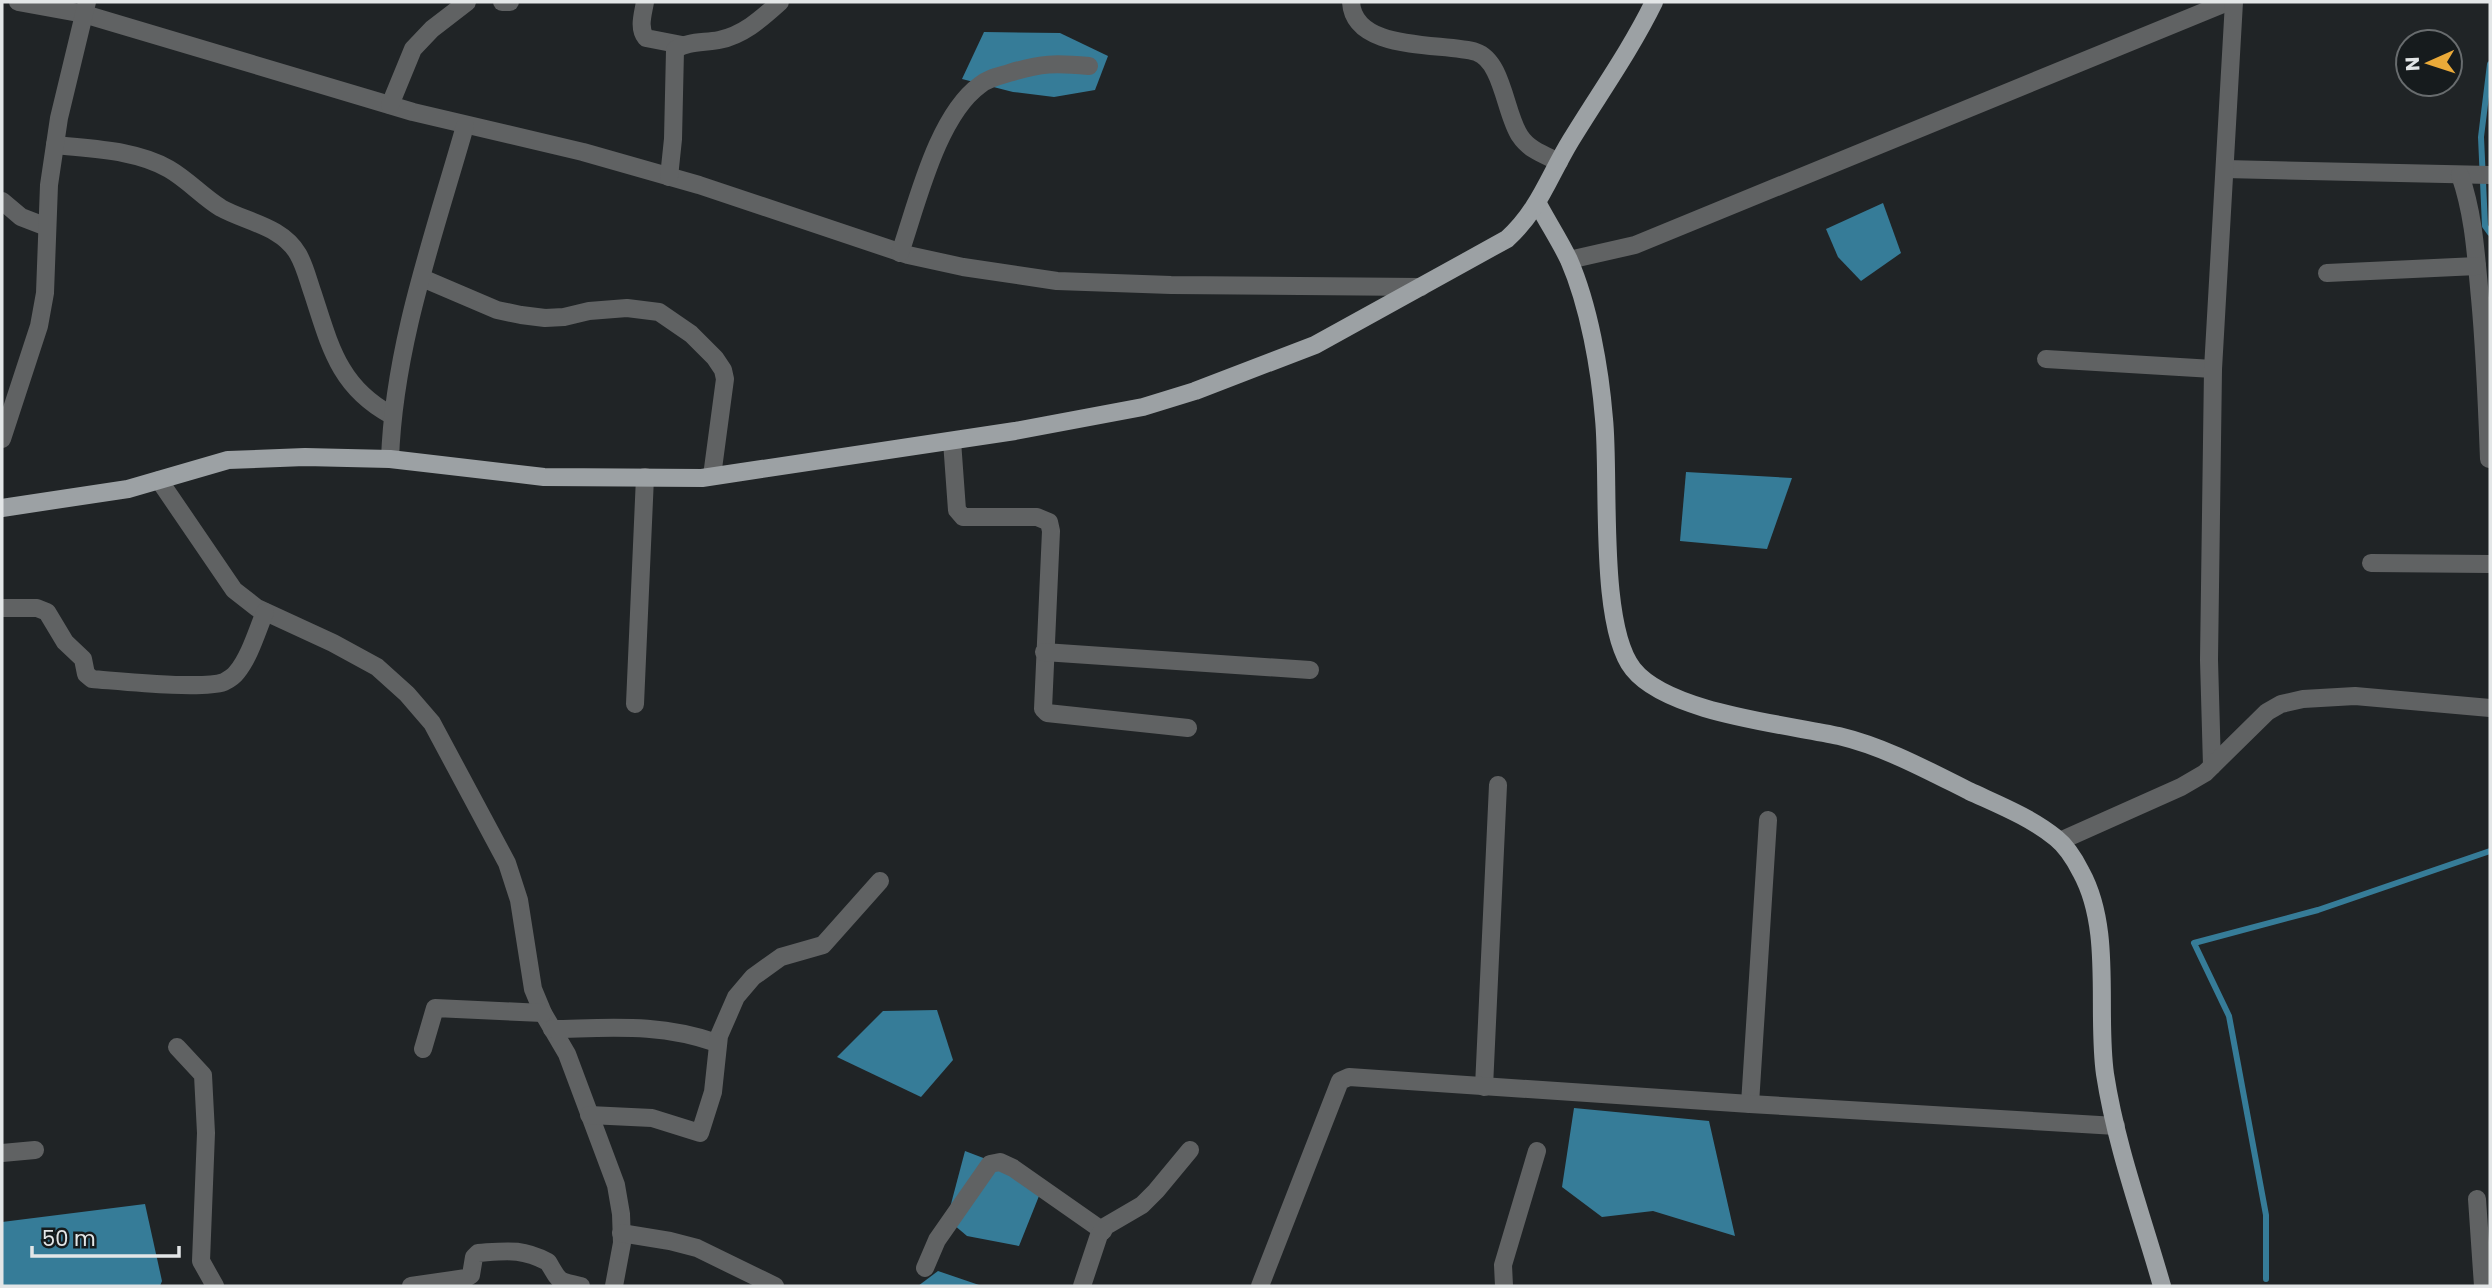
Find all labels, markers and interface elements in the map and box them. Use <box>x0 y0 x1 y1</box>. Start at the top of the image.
north arrow <box>2394 28 2464 98</box>
text: N <box>2399 56 2426 72</box>
scale bar <box>32 1214 178 1258</box>
text: 50 m <box>42 1224 96 1253</box>

